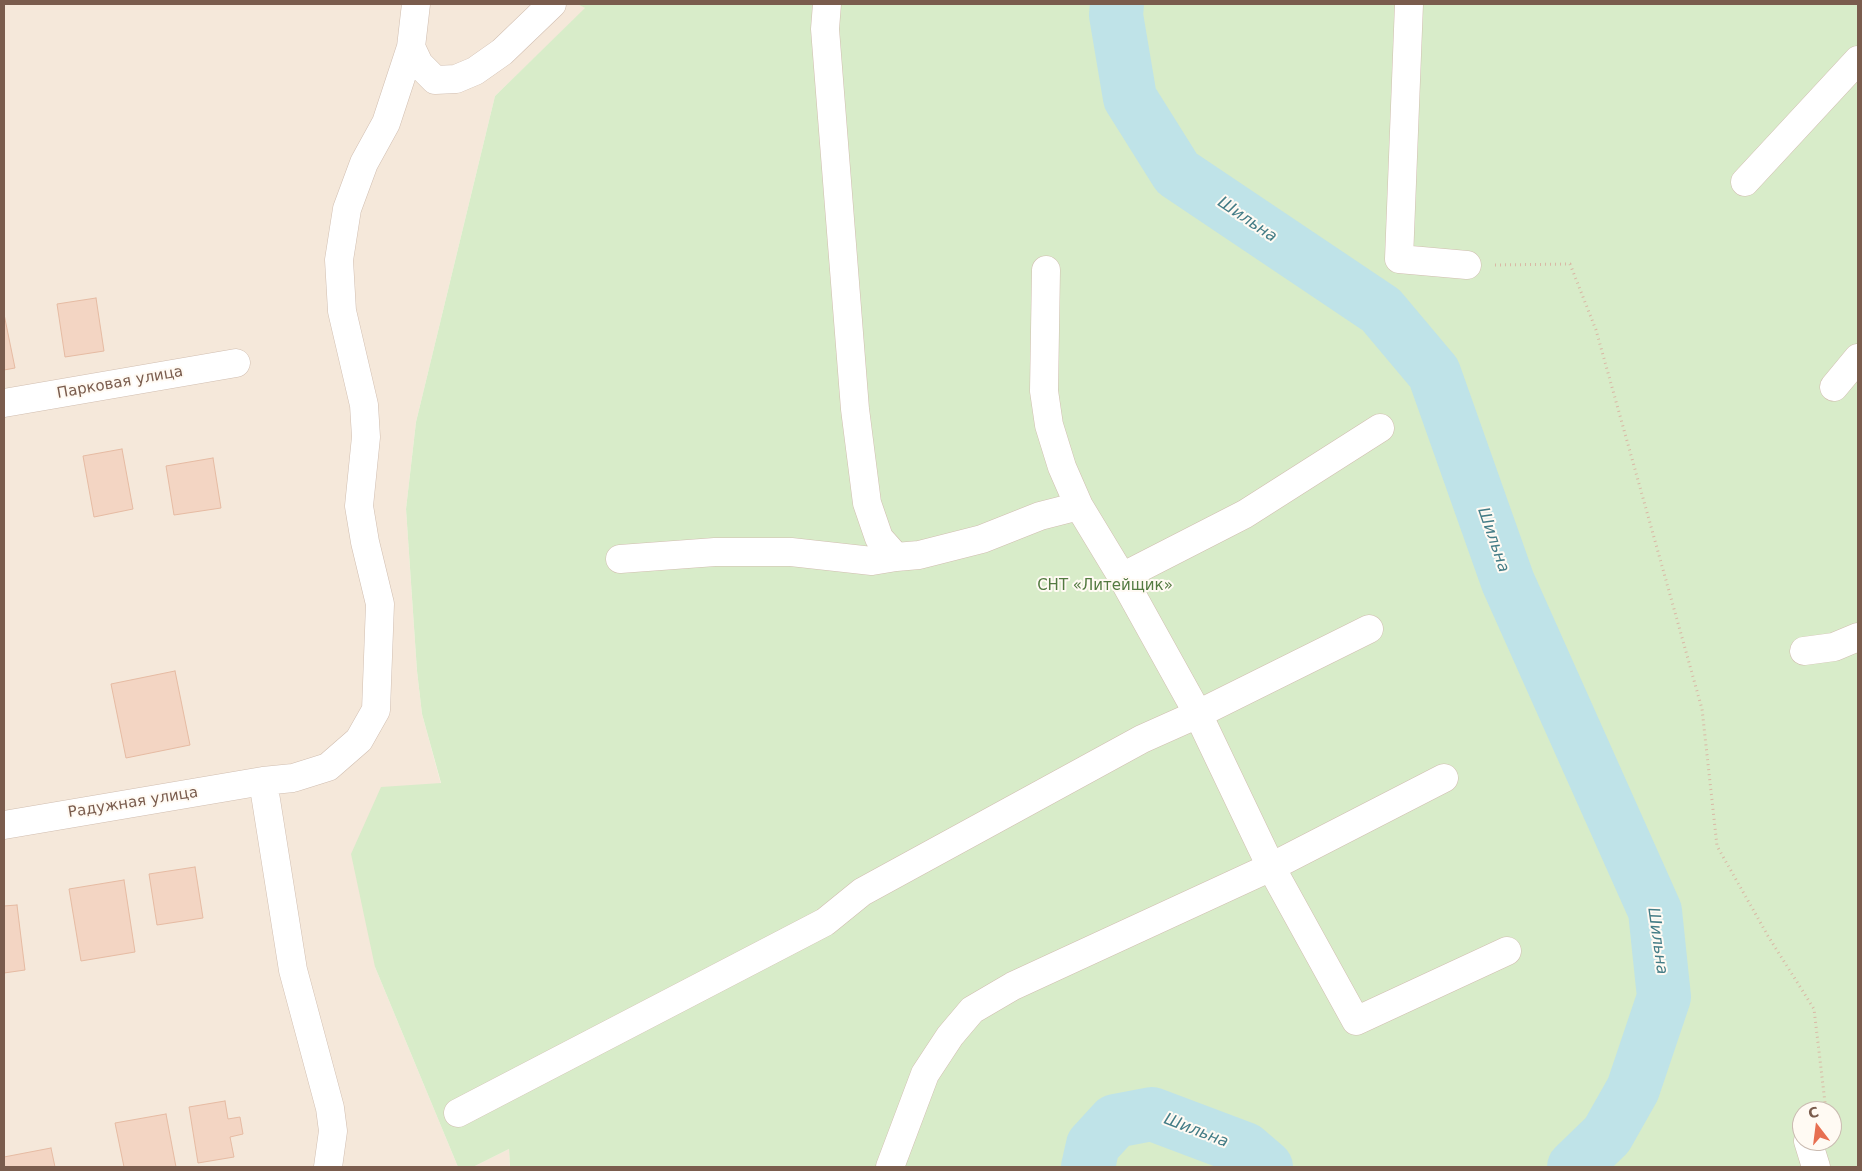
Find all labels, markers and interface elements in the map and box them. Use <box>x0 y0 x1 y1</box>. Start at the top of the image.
water label: Шильна <box>1214 193 1280 247</box>
street label: Парковая улица <box>56 363 184 403</box>
water label: Шильна <box>1473 505 1513 575</box>
park label: СНТ «Литейщик» <box>1037 577 1173 595</box>
street label: Радужная улица <box>67 784 199 822</box>
water label: Шильна <box>1643 906 1671 976</box>
north arrow <box>1792 1101 1842 1151</box>
text: С <box>1806 1103 1820 1122</box>
water label: Шильна <box>1161 1110 1231 1152</box>

